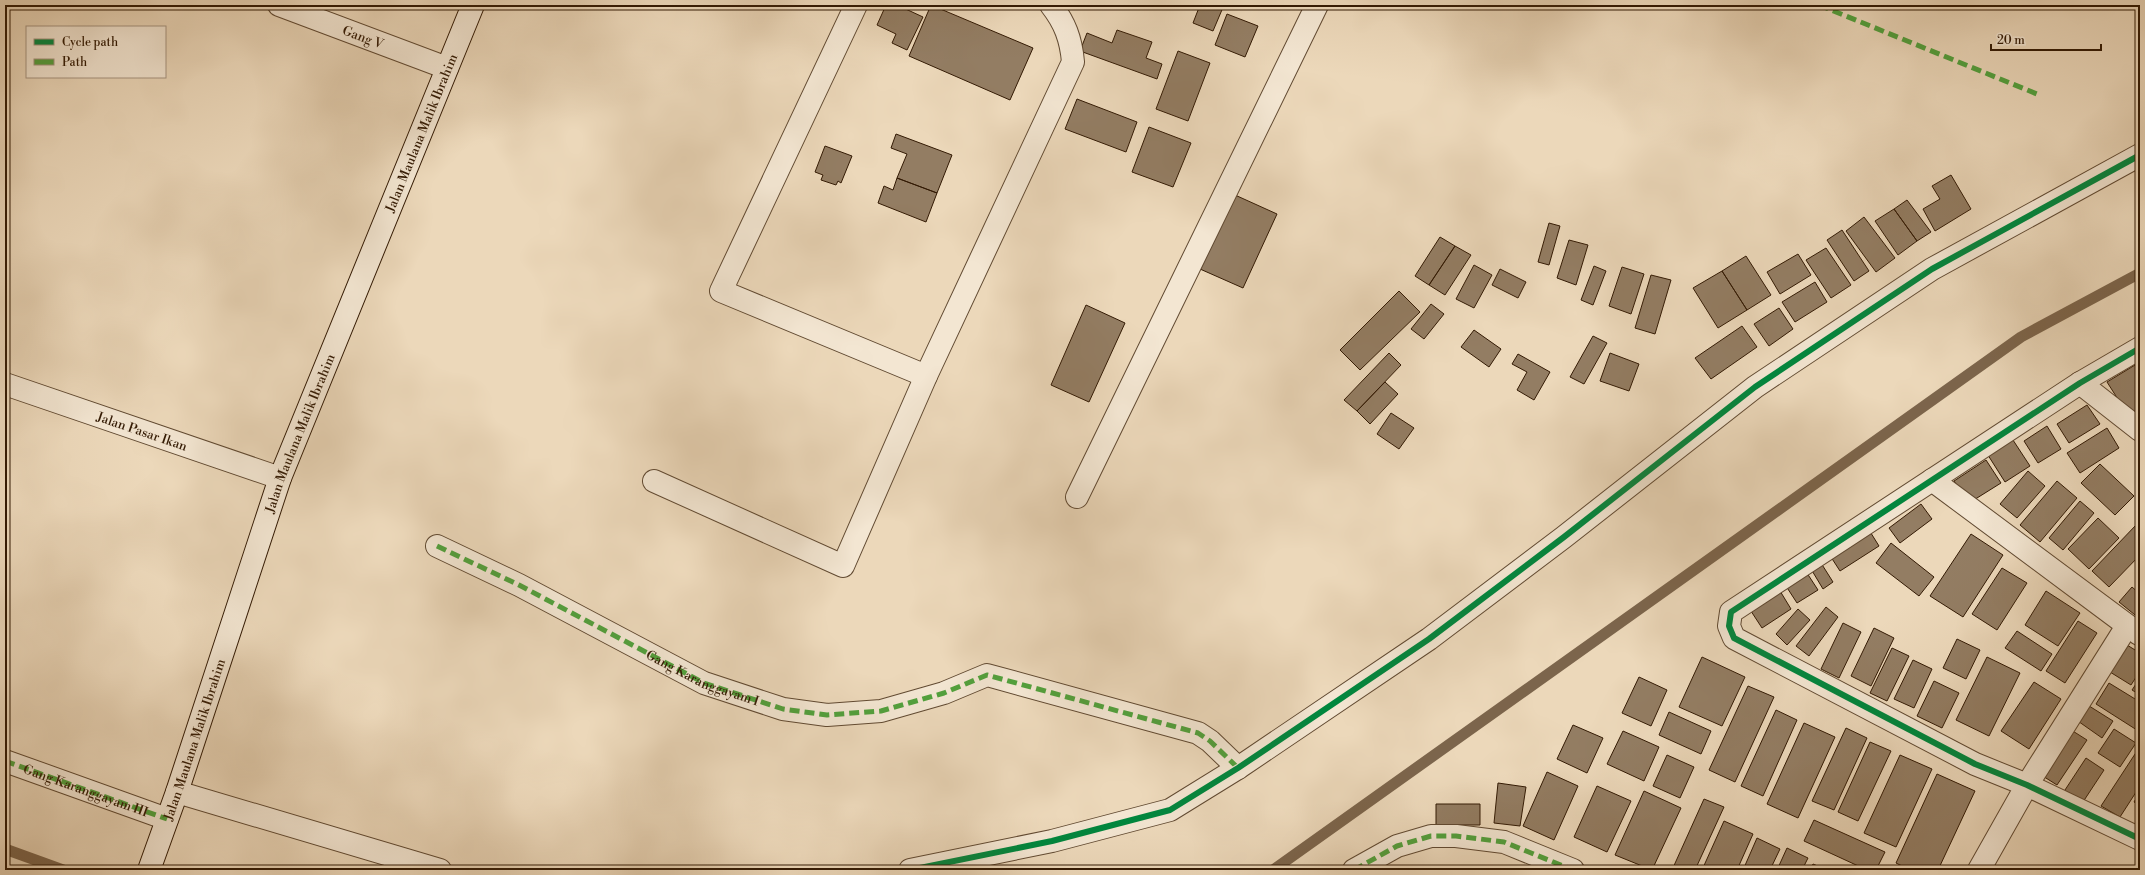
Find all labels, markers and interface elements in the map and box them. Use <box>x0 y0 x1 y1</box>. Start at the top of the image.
street label: Gang V <box>340 23 386 53</box>
legend <box>26 26 166 78</box>
scale bar <box>1991 26 2101 52</box>
text: 20 m <box>1997 33 2025 48</box>
text: Cycle path <box>62 35 118 50</box>
street label: Jalan Maulana Malik Ibrahim <box>382 51 461 216</box>
text: Path <box>62 55 87 70</box>
street label: Jalan Maulana Malik Ibrahim <box>262 351 339 516</box>
street label: Jalan Pasar Ikan <box>93 409 190 455</box>
street label: Gang Karanggayam I <box>643 647 761 710</box>
street label: Jalan Maulana Malik Ibrahim <box>160 656 229 824</box>
street label: Gang Karanggayam III <box>21 761 150 821</box>

